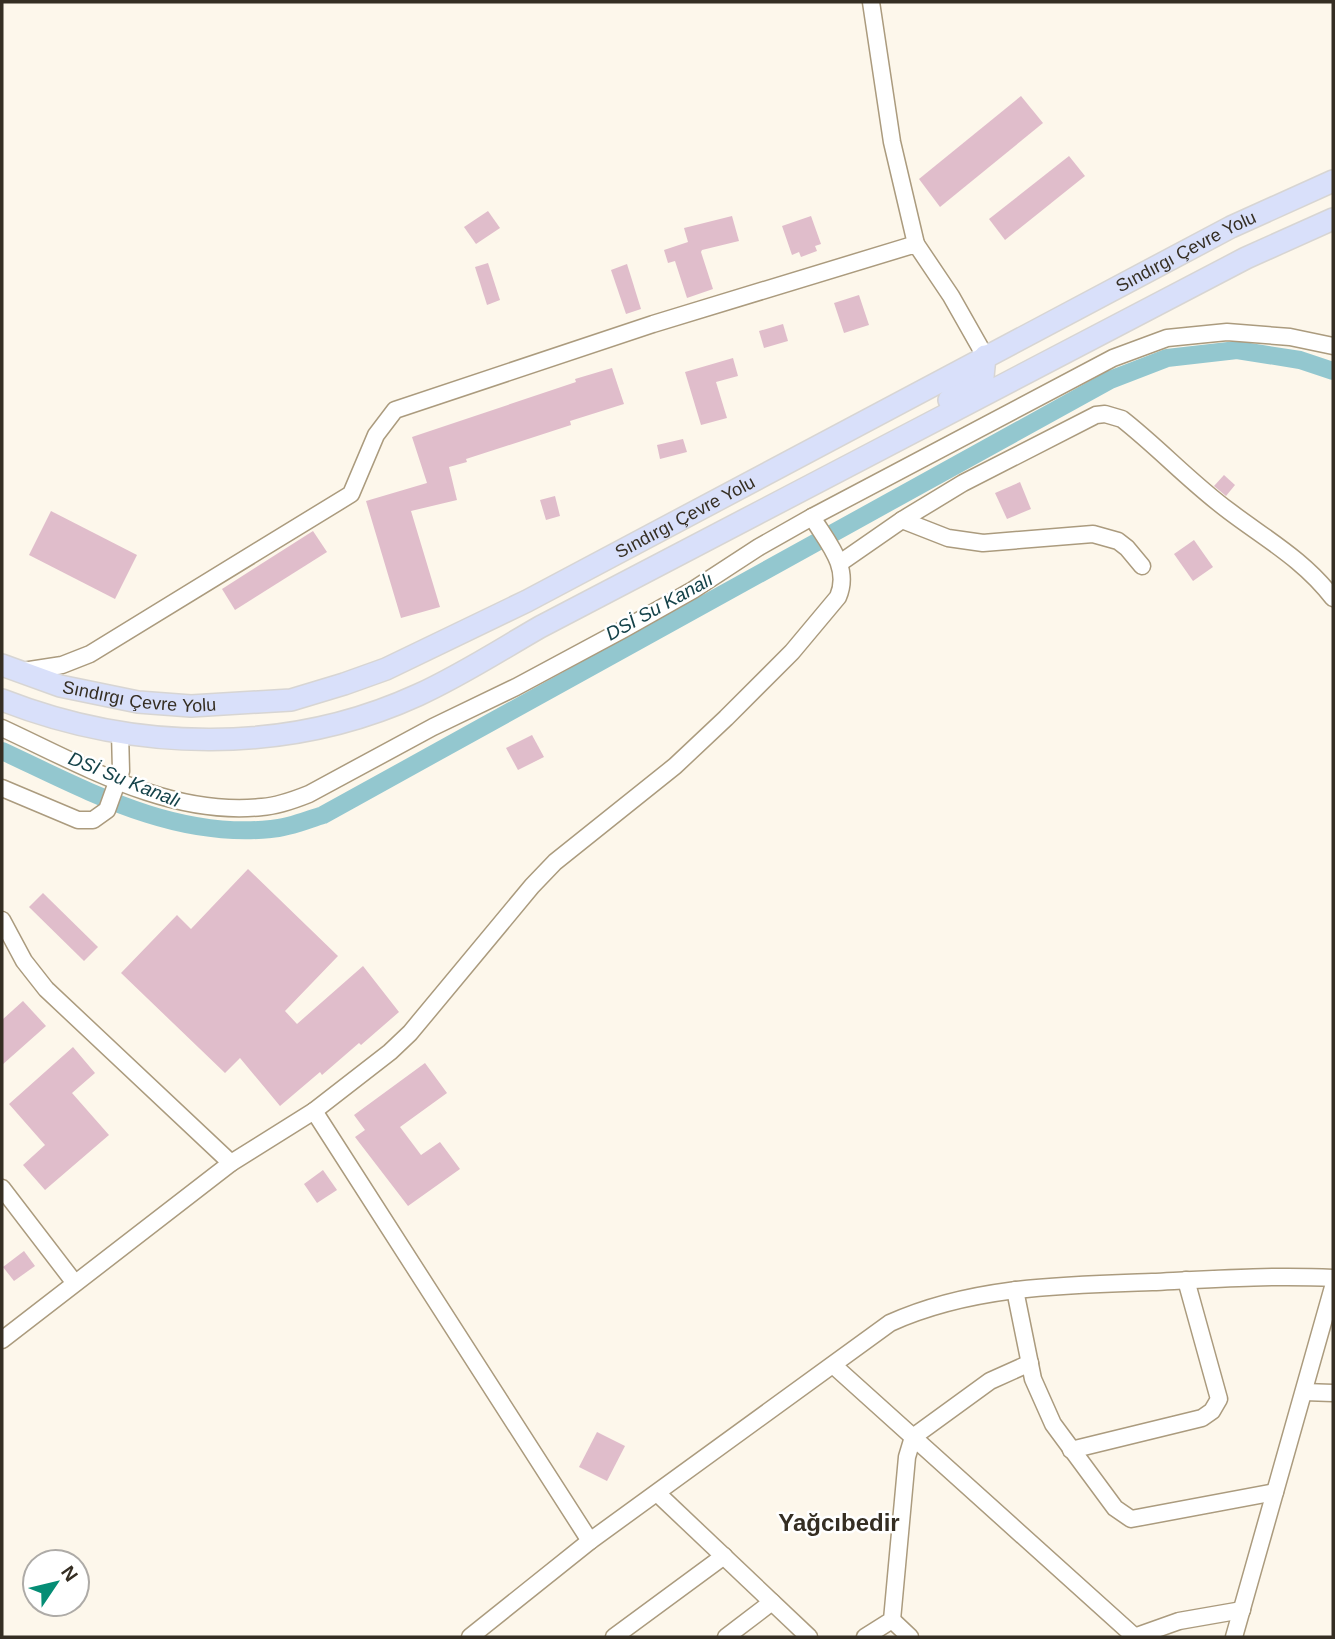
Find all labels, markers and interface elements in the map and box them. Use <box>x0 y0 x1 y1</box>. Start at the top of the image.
street label: Sındırgı Çevre Yolu <box>1112 207 1259 296</box>
street label: Sındırgı Çevre Yolu <box>612 472 758 562</box>
water label: DSİ Su Kanalı <box>602 568 717 645</box>
street label: Sındırgı Çevre Yolu <box>61 677 217 716</box>
water label: DSİ Su Kanalı <box>66 747 184 812</box>
district label: Yağcıbedir <box>778 1509 900 1536</box>
north arrow <box>21 1548 91 1618</box>
text: N <box>57 1562 82 1585</box>

